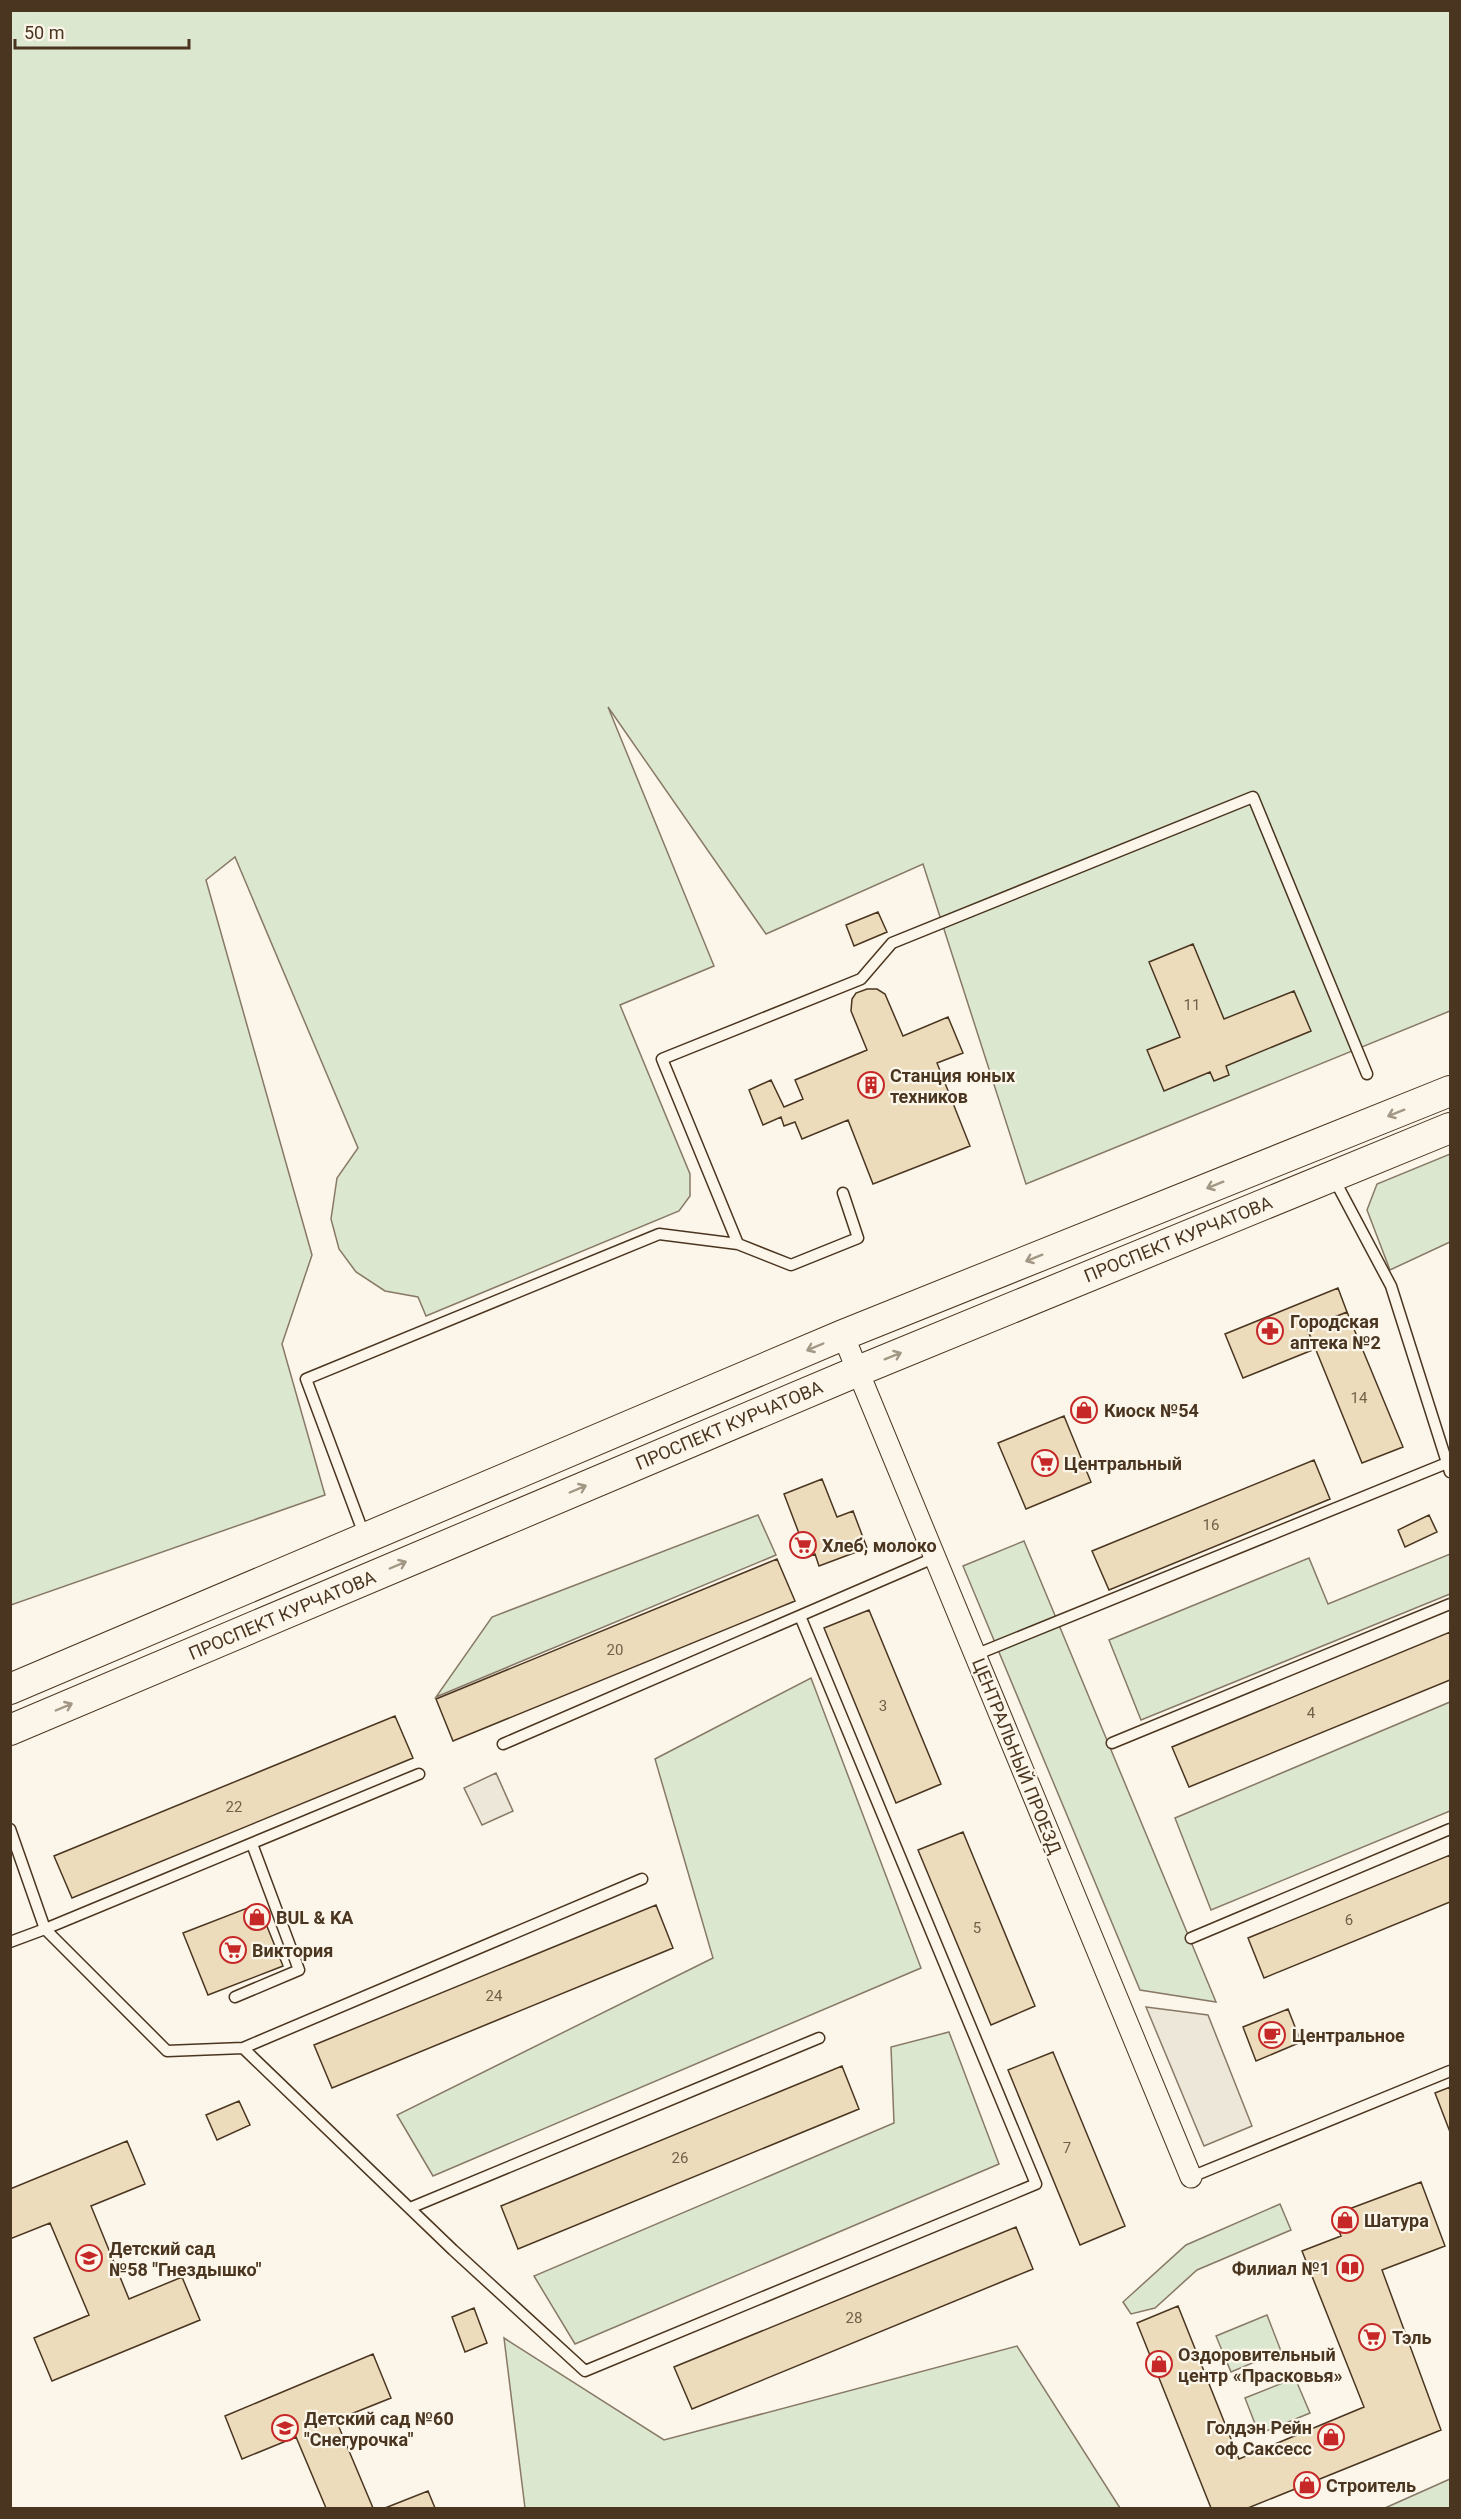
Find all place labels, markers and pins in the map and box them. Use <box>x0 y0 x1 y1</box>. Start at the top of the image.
place label: Станция юных техников <box>890 1065 1016 1107</box>
building icon: Станция юных техников <box>856 1070 886 1100</box>
place label: Городская аптека №2 <box>1290 1311 1381 1353</box>
pharmacy icon: Городская аптека №2 <box>1255 1316 1285 1346</box>
shop icon: Киоск №54 <box>1069 1395 1099 1425</box>
place label: Киоск №54 <box>1104 1400 1199 1421</box>
supermarket icon: Центральный <box>1030 1448 1060 1478</box>
place label: Центральный <box>1064 1453 1182 1474</box>
supermarket icon: Хлеб, молоко <box>788 1530 818 1560</box>
place label: Хлеб, молоко <box>822 1535 937 1556</box>
shop icon: BUL & KA <box>242 1902 272 1932</box>
place label: BUL & KA <box>276 1907 354 1928</box>
supermarket icon: Виктория <box>218 1935 248 1965</box>
place label: Виктория <box>252 1940 333 1961</box>
cafe icon: Центральное <box>1257 2020 1287 2050</box>
place label: Центральное <box>1292 2025 1405 2046</box>
shop icon: Шатура <box>1330 2205 1360 2235</box>
place label: Шатура <box>1364 2210 1429 2231</box>
place label: Детский сад №58 "Гнездышко" <box>109 2238 262 2280</box>
school or university icon: Детский сад №58 "Гнездышко" <box>74 2243 104 2273</box>
library icon: Филиал №1 <box>1335 2253 1365 2283</box>
place label: Филиал №1 <box>1232 2258 1330 2279</box>
supermarket icon: Тэль <box>1357 2322 1387 2352</box>
place label: Тэль <box>1392 2327 1432 2348</box>
place label: Оздоровительный центр «Прасковья» <box>1178 2344 1343 2386</box>
shop icon: Оздоровительный центр «Прасковья» <box>1144 2349 1174 2379</box>
place label: Детский сад №60 "Снегурочка" <box>304 2408 454 2450</box>
school or university icon: Детский сад №60 "Снегурочка" <box>270 2413 300 2443</box>
place label: Голдэн Рейн оф Саксесс <box>1206 2417 1312 2459</box>
shop icon: Голдэн Рейн оф Саксесс <box>1316 2422 1346 2452</box>
shop icon: Строитель <box>1292 2470 1322 2500</box>
place label: Строитель <box>1326 2475 1416 2496</box>

